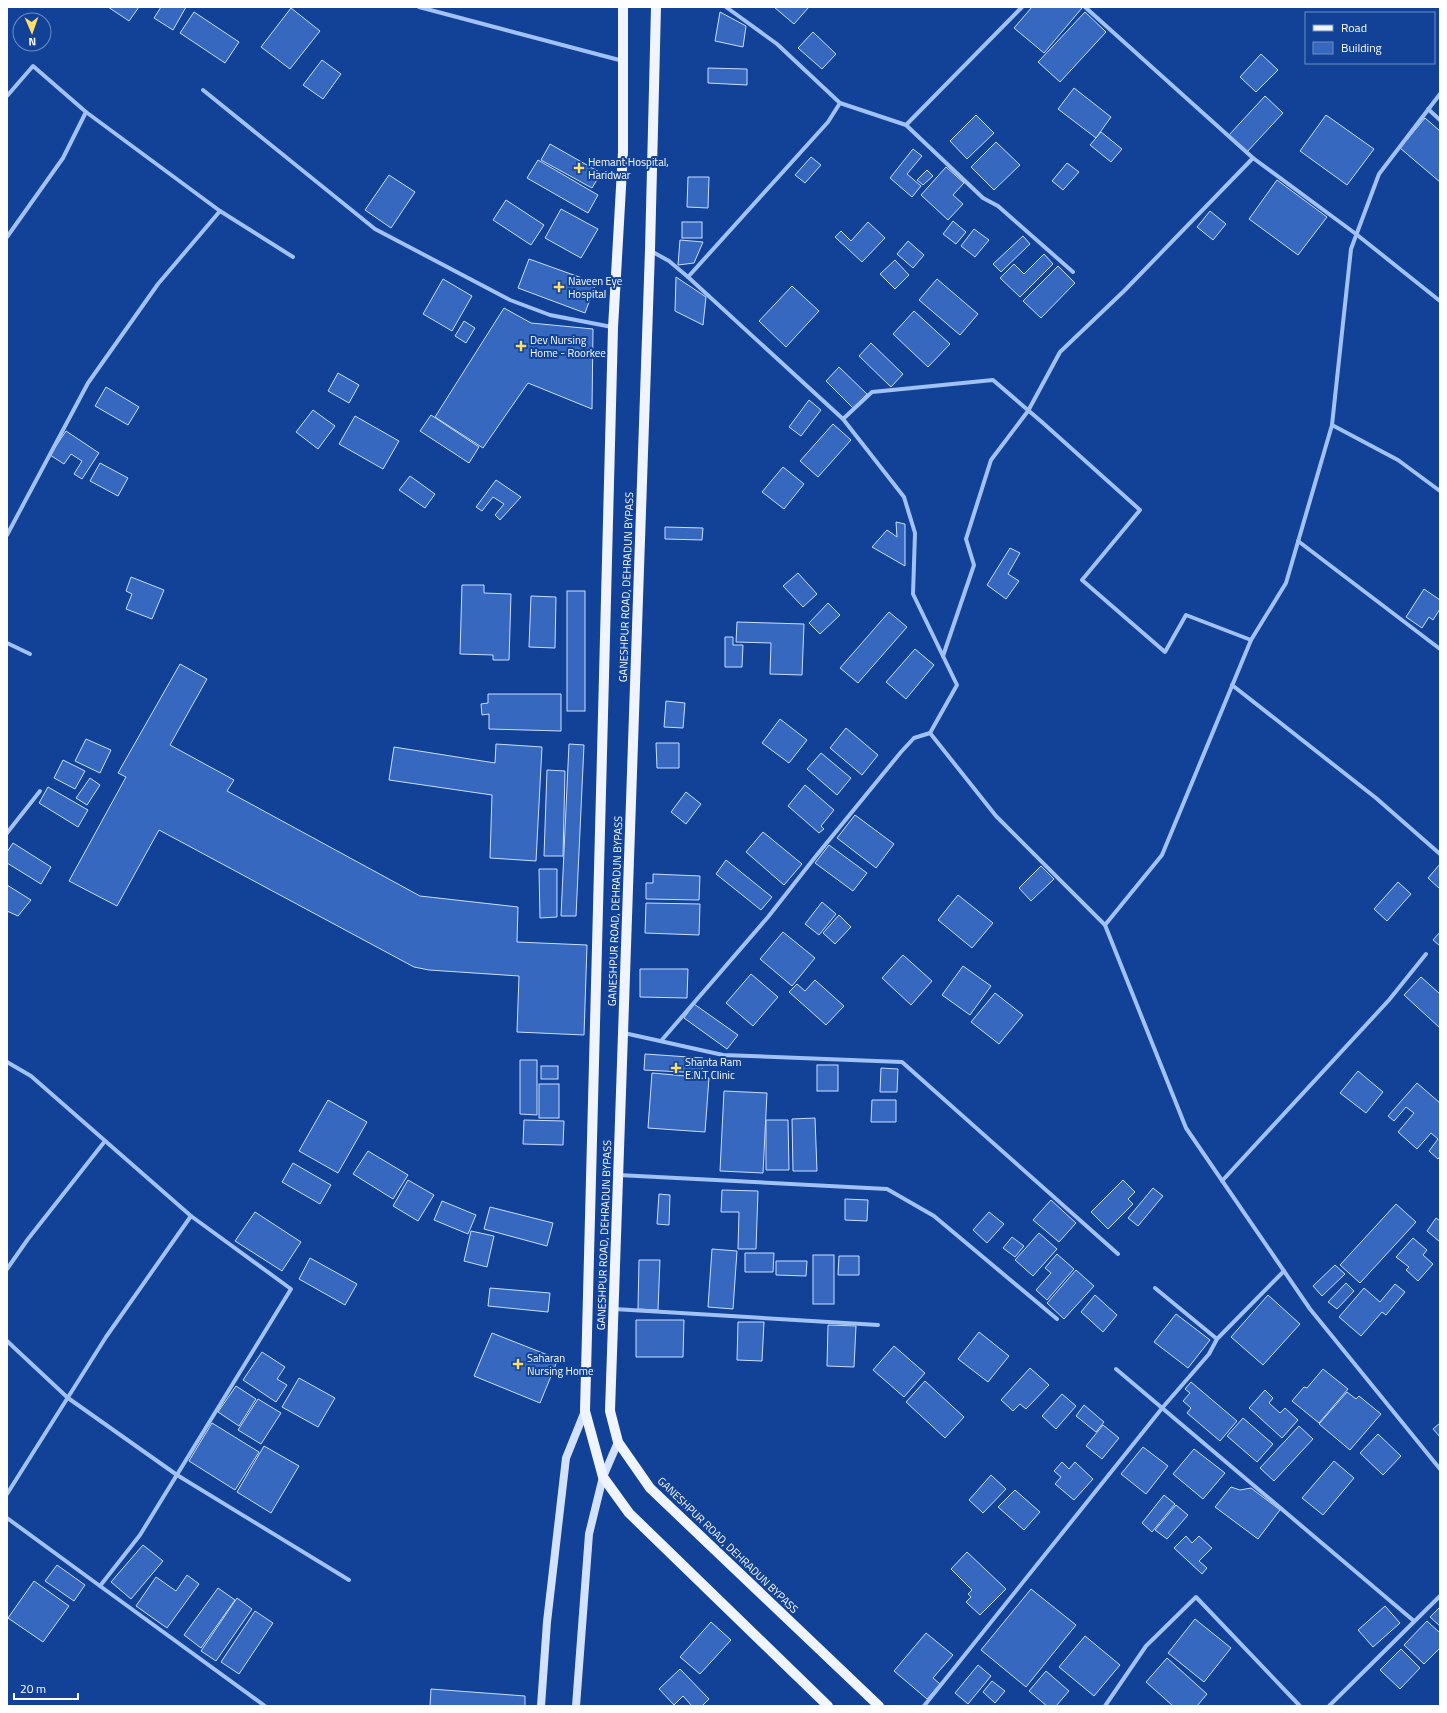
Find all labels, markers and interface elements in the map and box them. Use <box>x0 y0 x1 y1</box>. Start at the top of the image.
north arrow <box>12 12 52 52</box>
legend <box>1305 12 1435 64</box>
text: Road <box>1341 18 1367 37</box>
text: N <box>28 34 36 50</box>
text: Building <box>1341 38 1382 57</box>
place label: Hemant Hospital, Haridwar <box>588 154 669 183</box>
marker: Hemant Hospital, Haridwar <box>573 162 585 174</box>
place label: Naveen Eye Hospital <box>568 273 623 302</box>
marker: Naveen Eye Hospital <box>553 281 565 293</box>
place label: Dev Nursing Home - Roorkee <box>530 332 606 361</box>
marker: Dev Nursing Home - Roorkee <box>515 340 527 352</box>
street label: GANESHPUR ROAD, DEHRADUN BYPASS <box>615 492 637 682</box>
street label: GANESHPUR ROAD, DEHRADUN BYPASS <box>604 816 626 1006</box>
place label: Shanta Ram E.N.T Clinic <box>685 1054 742 1083</box>
marker: Shanta Ram E.N.T Clinic <box>670 1062 682 1074</box>
street label: GANESHPUR ROAD, DEHRADUN BYPASS <box>593 1140 615 1330</box>
place label: Saharan Nursing Home <box>527 1350 594 1379</box>
marker: Saharan Nursing Home <box>512 1358 524 1370</box>
street label: GANESHPUR ROAD, DEHRADUN BYPASS <box>654 1473 802 1617</box>
scale bar <box>14 1675 78 1701</box>
text: 20 m <box>20 1679 46 1698</box>

